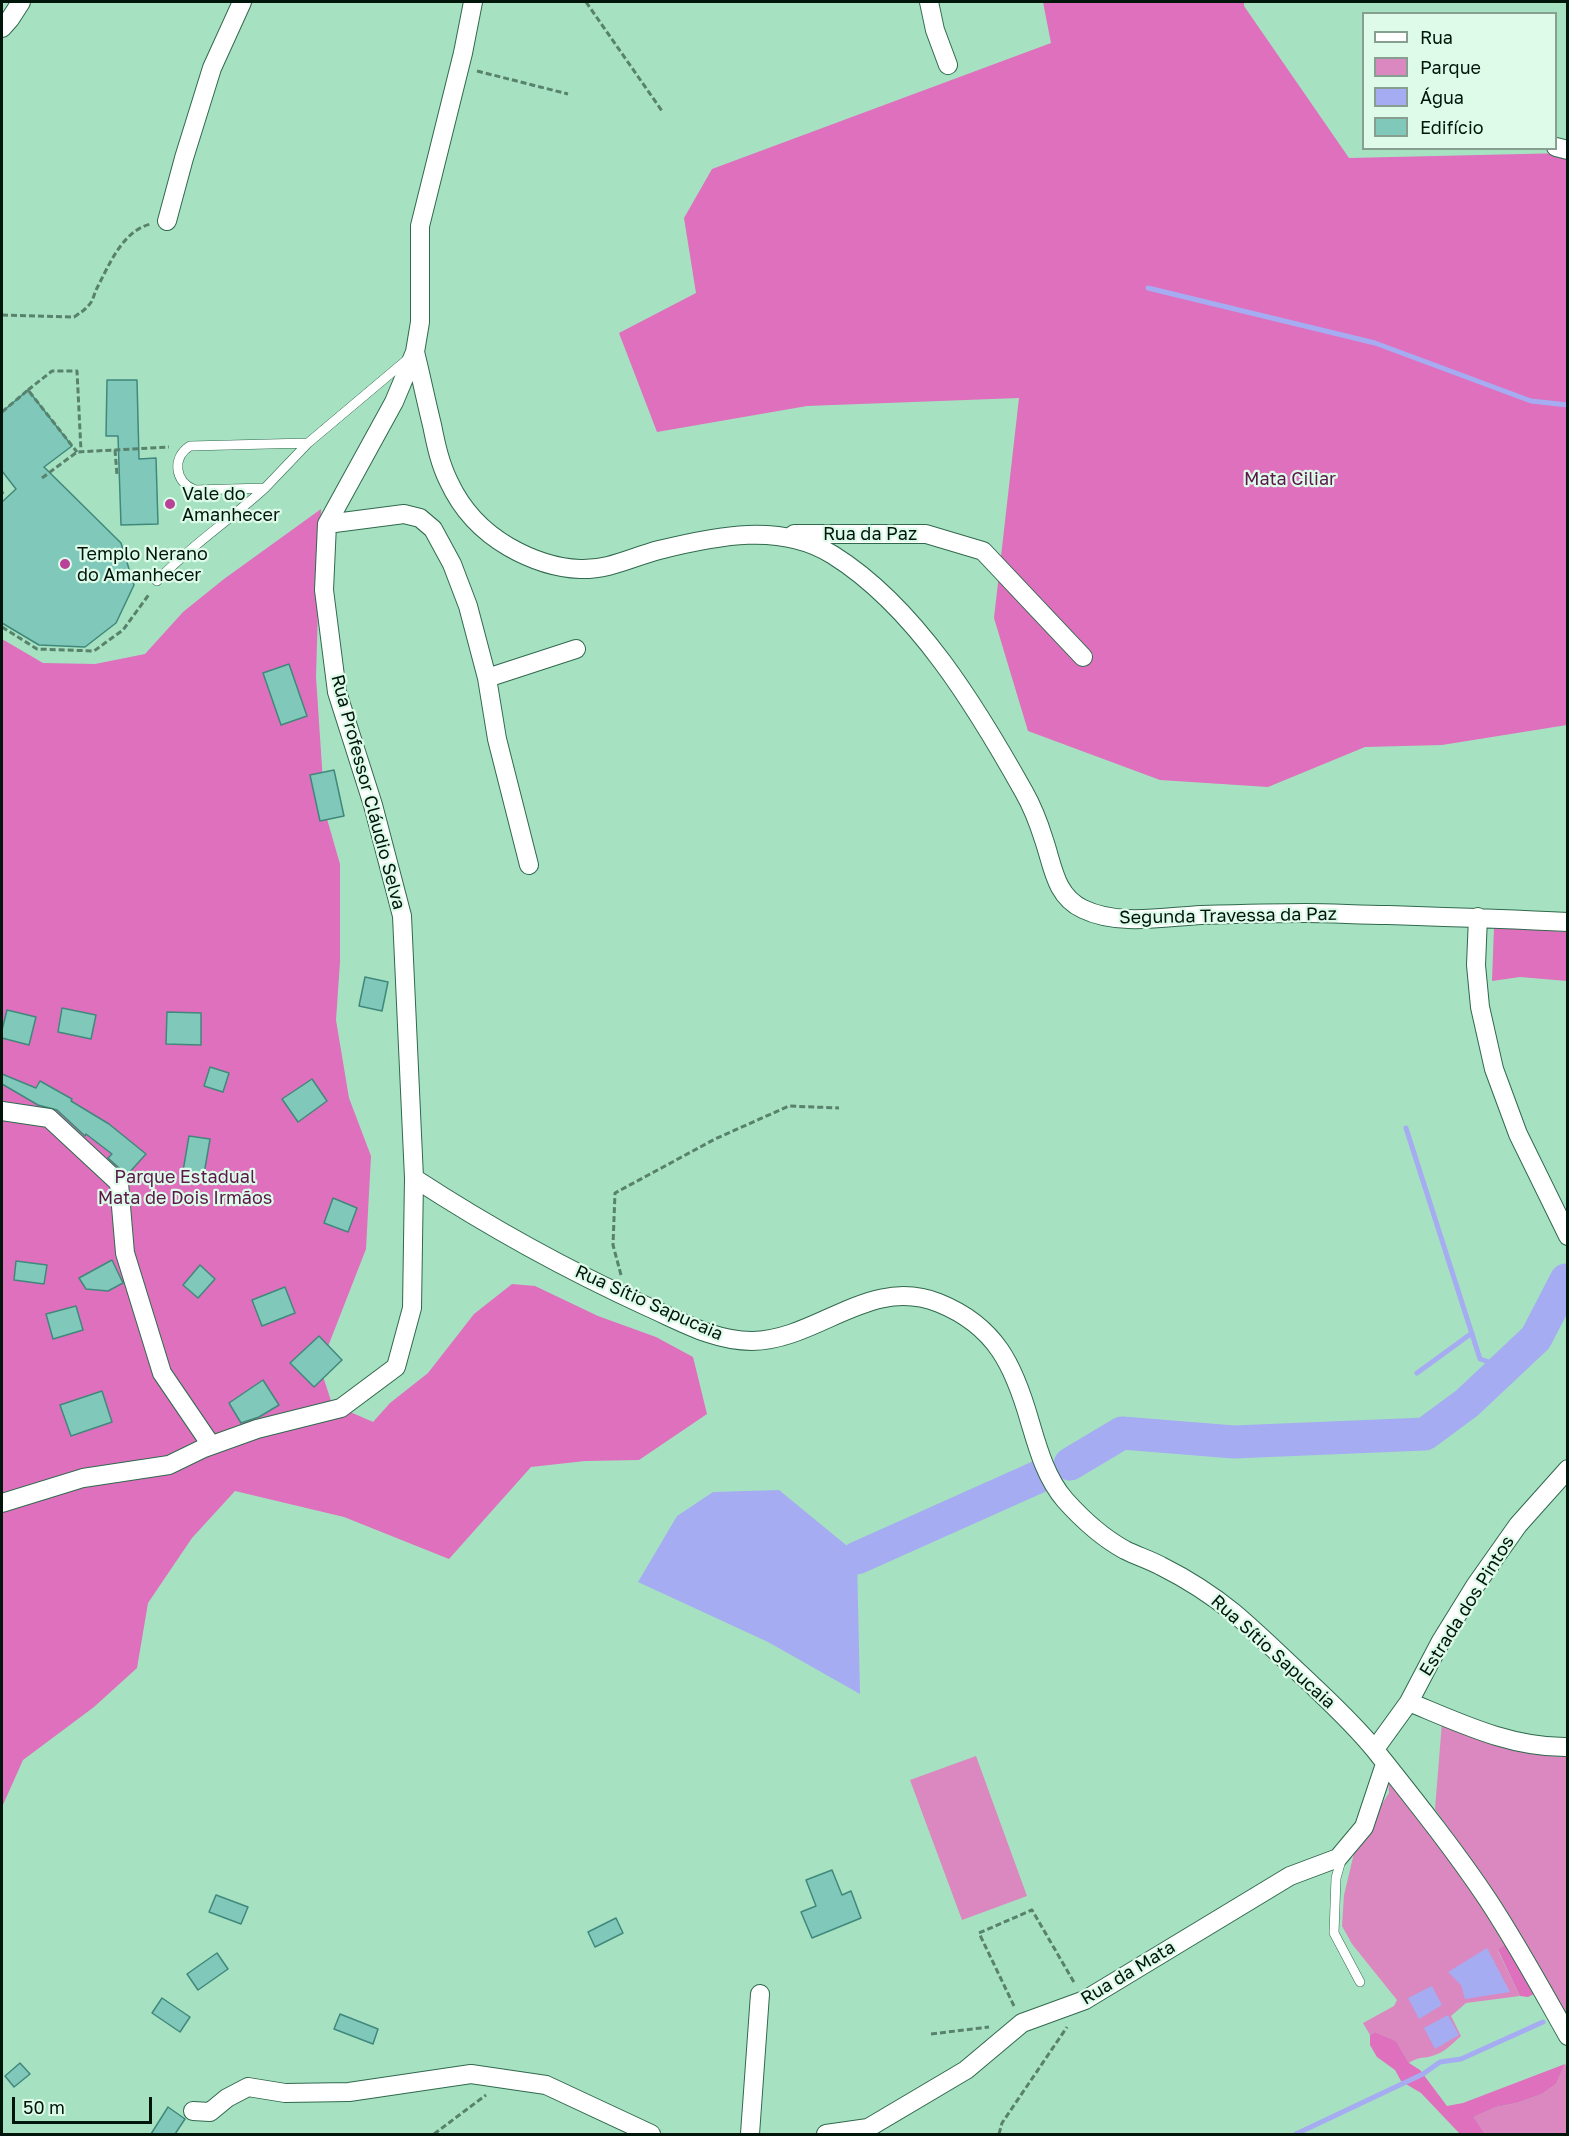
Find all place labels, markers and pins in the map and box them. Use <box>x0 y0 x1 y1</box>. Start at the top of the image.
place label: Vale do Amanhecer <box>182 483 280 526</box>
marker: Vale do Amanhecer <box>163 497 177 511</box>
place label: Templo Nerano do Amanhecer <box>77 543 208 586</box>
marker: Templo Nerano do Amanhecer <box>58 557 72 571</box>

